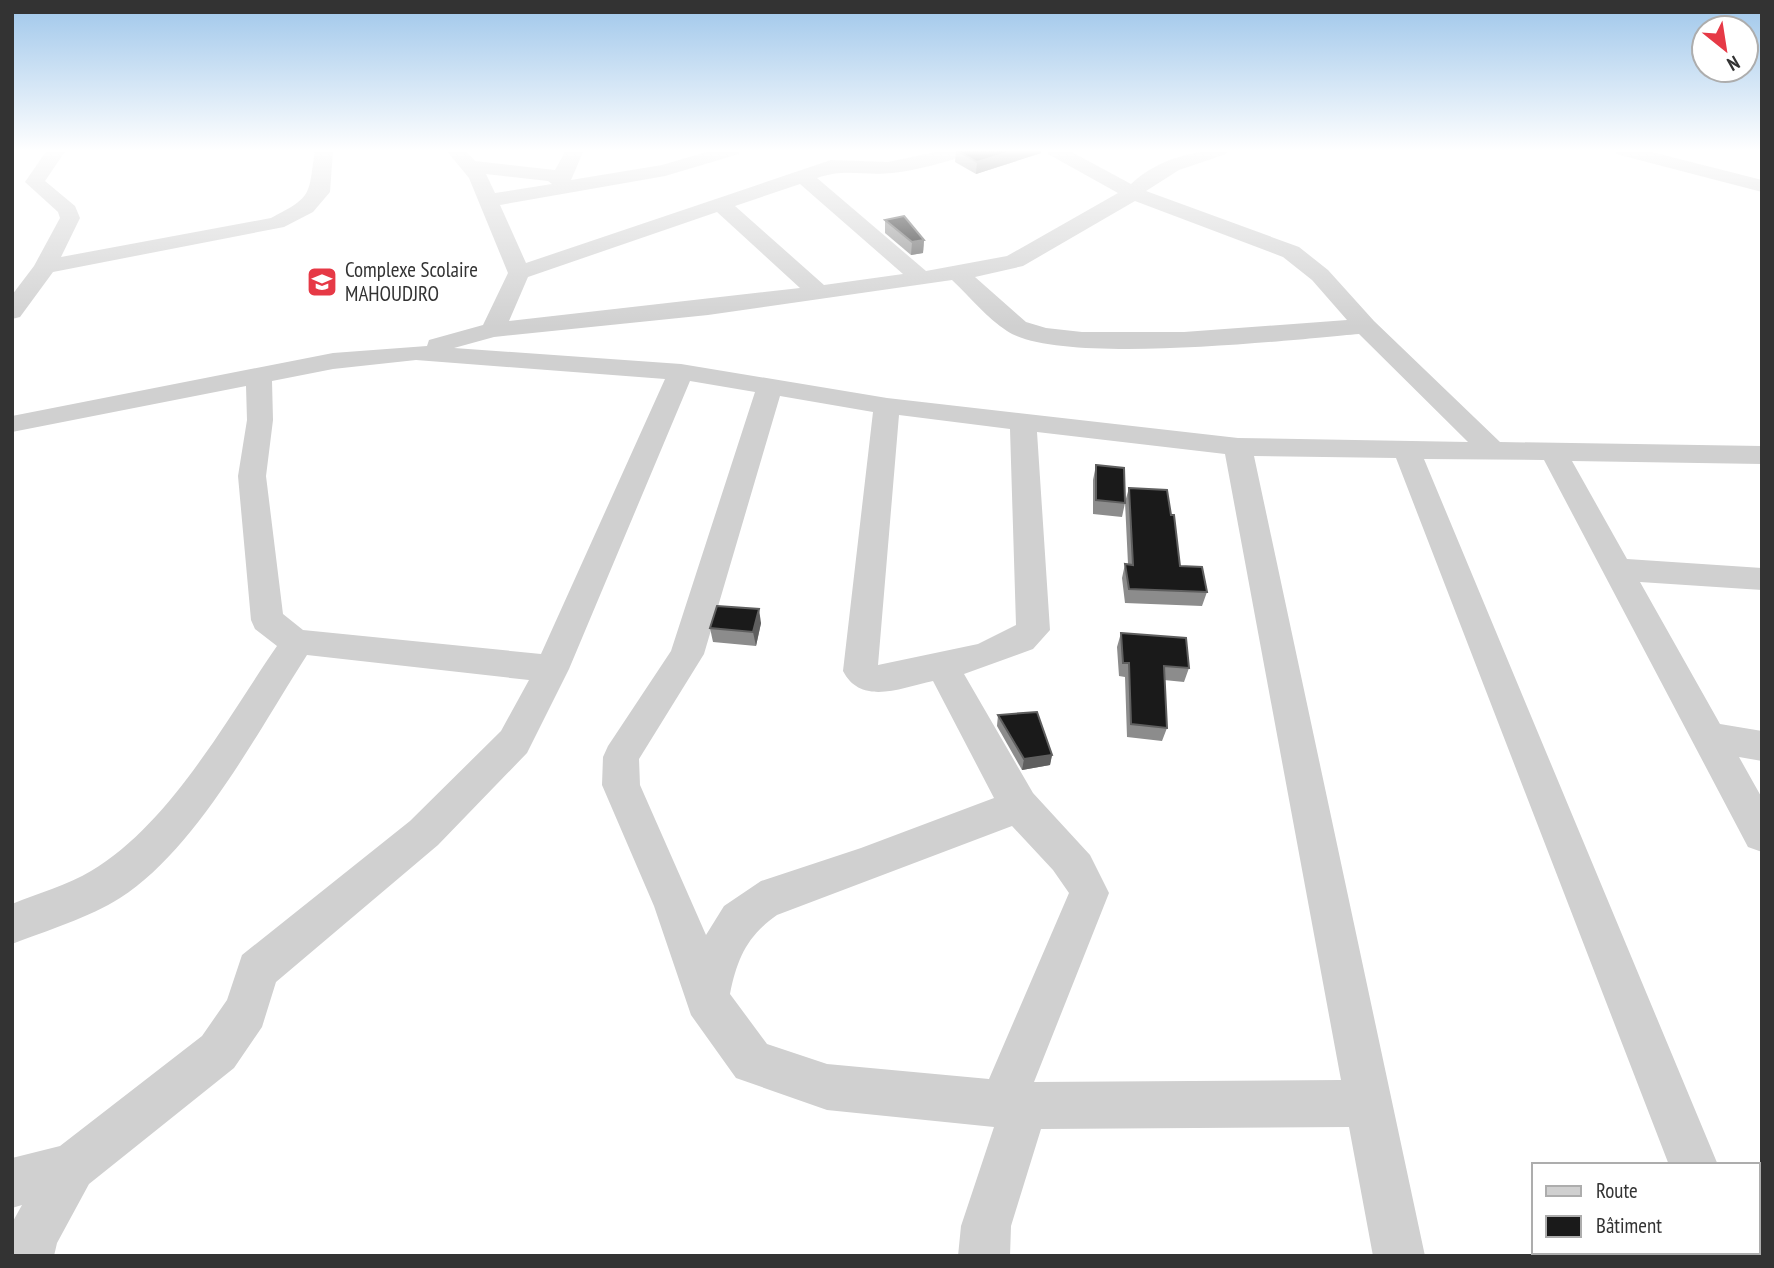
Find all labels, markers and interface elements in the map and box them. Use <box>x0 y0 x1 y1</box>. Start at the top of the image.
north arrow <box>1690 14 1760 84</box>
text: N <box>1723 51 1744 77</box>
place label: Complexe Scolaire MAHOUDJRO <box>345 256 478 307</box>
school or university icon: Complexe Scolaire MAHOUDJRO <box>305 265 339 299</box>
legend <box>1532 1163 1760 1254</box>
text: Route <box>1596 1177 1638 1204</box>
text: Bâtiment <box>1596 1212 1662 1239</box>

